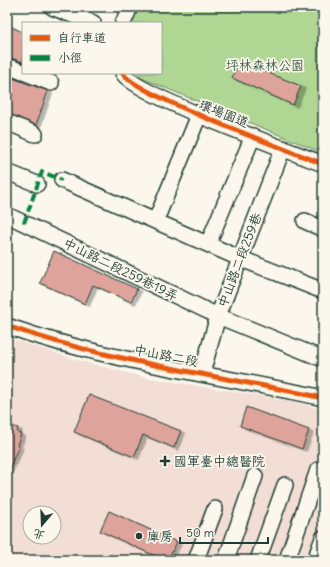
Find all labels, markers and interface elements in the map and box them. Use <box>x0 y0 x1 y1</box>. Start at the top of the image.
legend <box>22 22 162 74</box>
text: 自行車道 <box>58 30 106 45</box>
text: 小徑 <box>58 50 82 65</box>
park label: 坪林森林公園 <box>226 57 304 74</box>
street label: 環場園道 <box>197 96 251 131</box>
street label: 中山路二段259巷 <box>214 210 265 310</box>
street label: 中山路二段259巷19弄 <box>61 234 181 305</box>
street label: 中山路二段 <box>132 341 199 370</box>
place label: 國軍臺中總醫院 <box>174 453 265 470</box>
marker: 國軍臺中總醫院 <box>159 455 171 467</box>
north arrow <box>22 505 62 545</box>
scale bar <box>180 519 268 545</box>
text: 50 m <box>186 525 215 540</box>
text: 北 <box>31 526 46 543</box>
place label: 庫房 <box>147 528 173 545</box>
marker: 庫房 <box>134 531 144 541</box>

